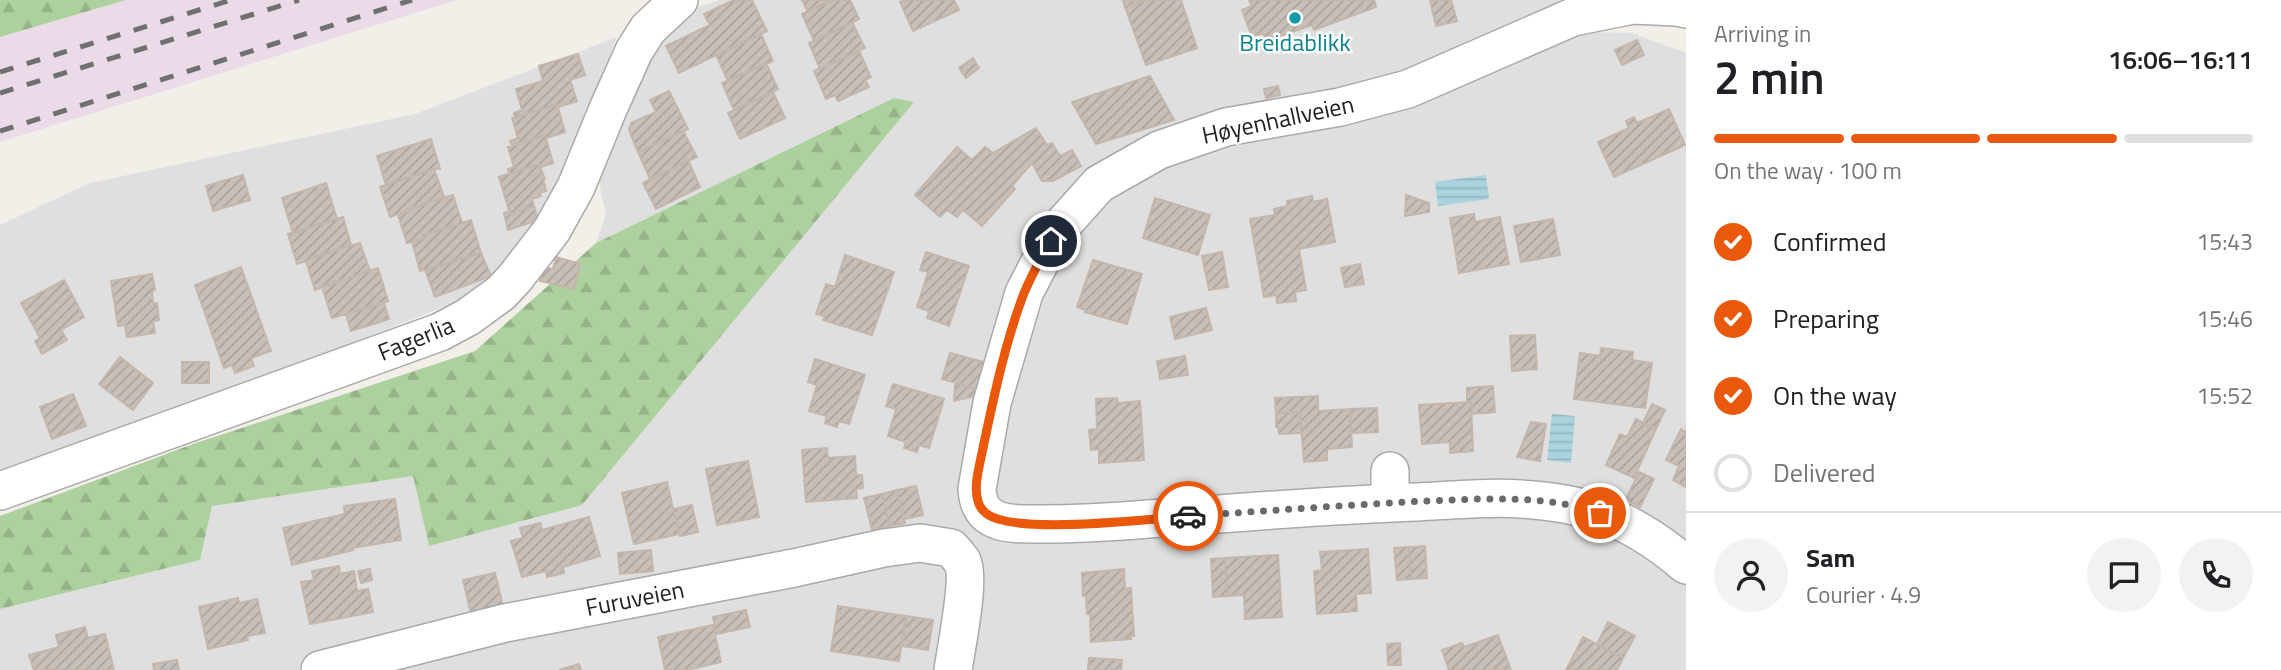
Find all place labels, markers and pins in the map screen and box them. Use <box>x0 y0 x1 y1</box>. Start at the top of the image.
marker: Breidablikk <box>1287 10 1303 26</box>
place label: Breidablikk <box>1239 24 1351 60</box>
pin <box>1021 211 1081 271</box>
pin <box>1570 483 1630 543</box>

